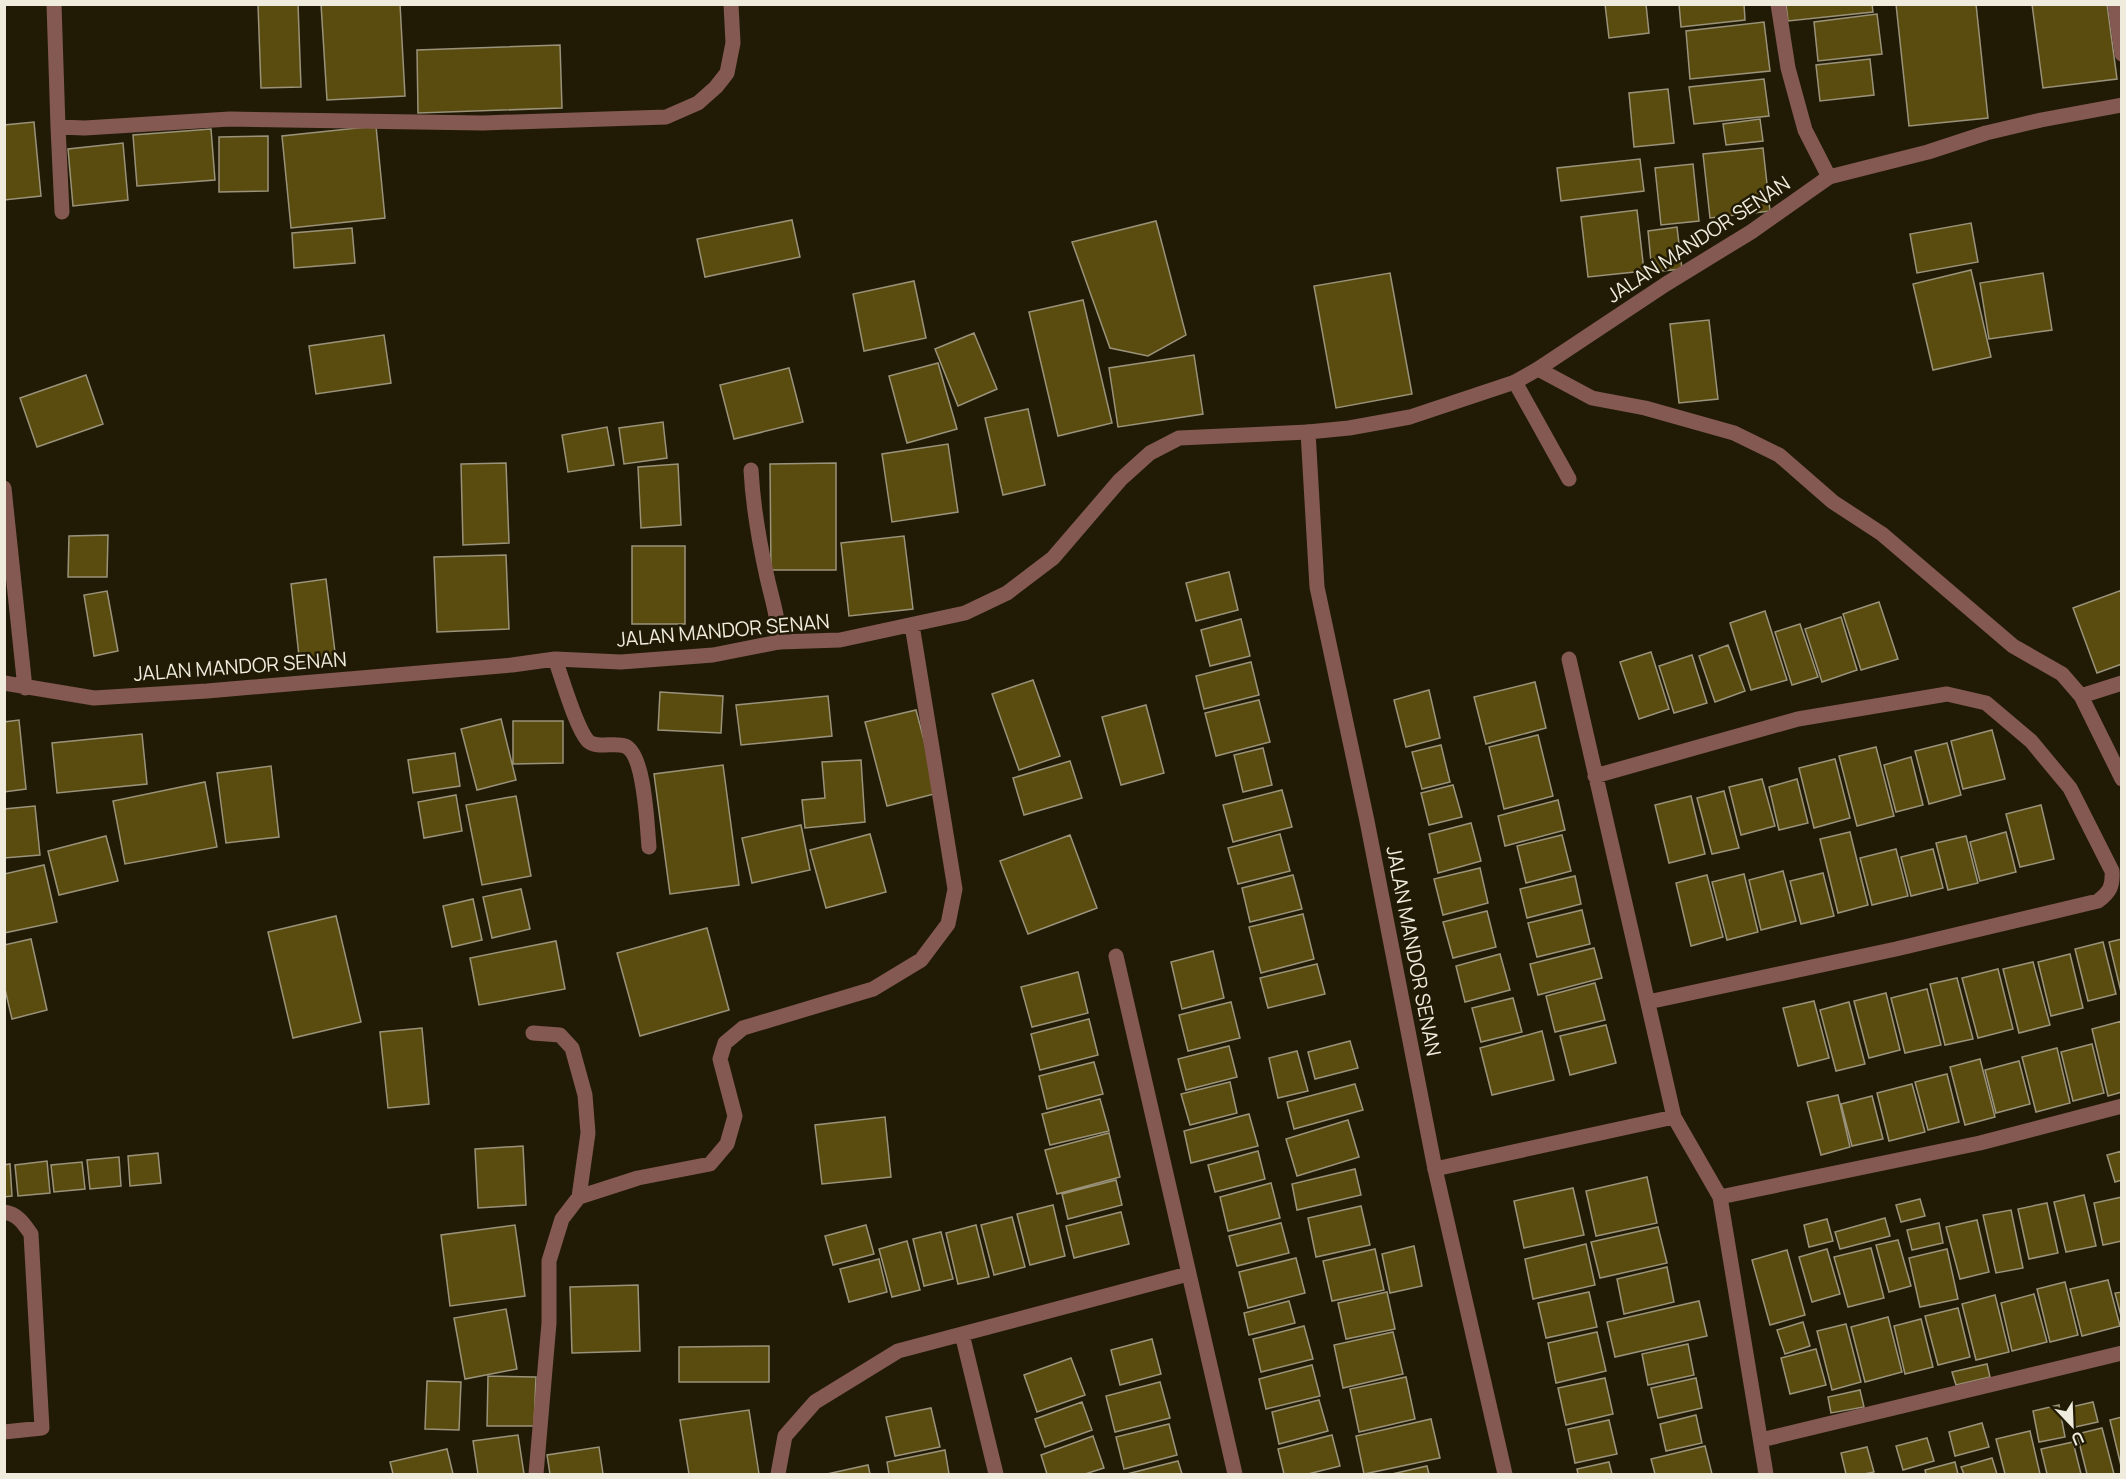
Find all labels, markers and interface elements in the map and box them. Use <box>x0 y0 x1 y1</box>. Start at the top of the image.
street label: JALAN MANDOR SENAN <box>1601 170 1795 308</box>
street label: JALAN MANDOR SENAN <box>615 607 831 653</box>
street label: JALAN MANDOR SENAN <box>133 645 347 687</box>
street label: JALAN MANDOR SENAN <box>1380 844 1448 1058</box>
north arrow <box>2042 1395 2102 1455</box>
text: U <box>2068 1426 2087 1451</box>

